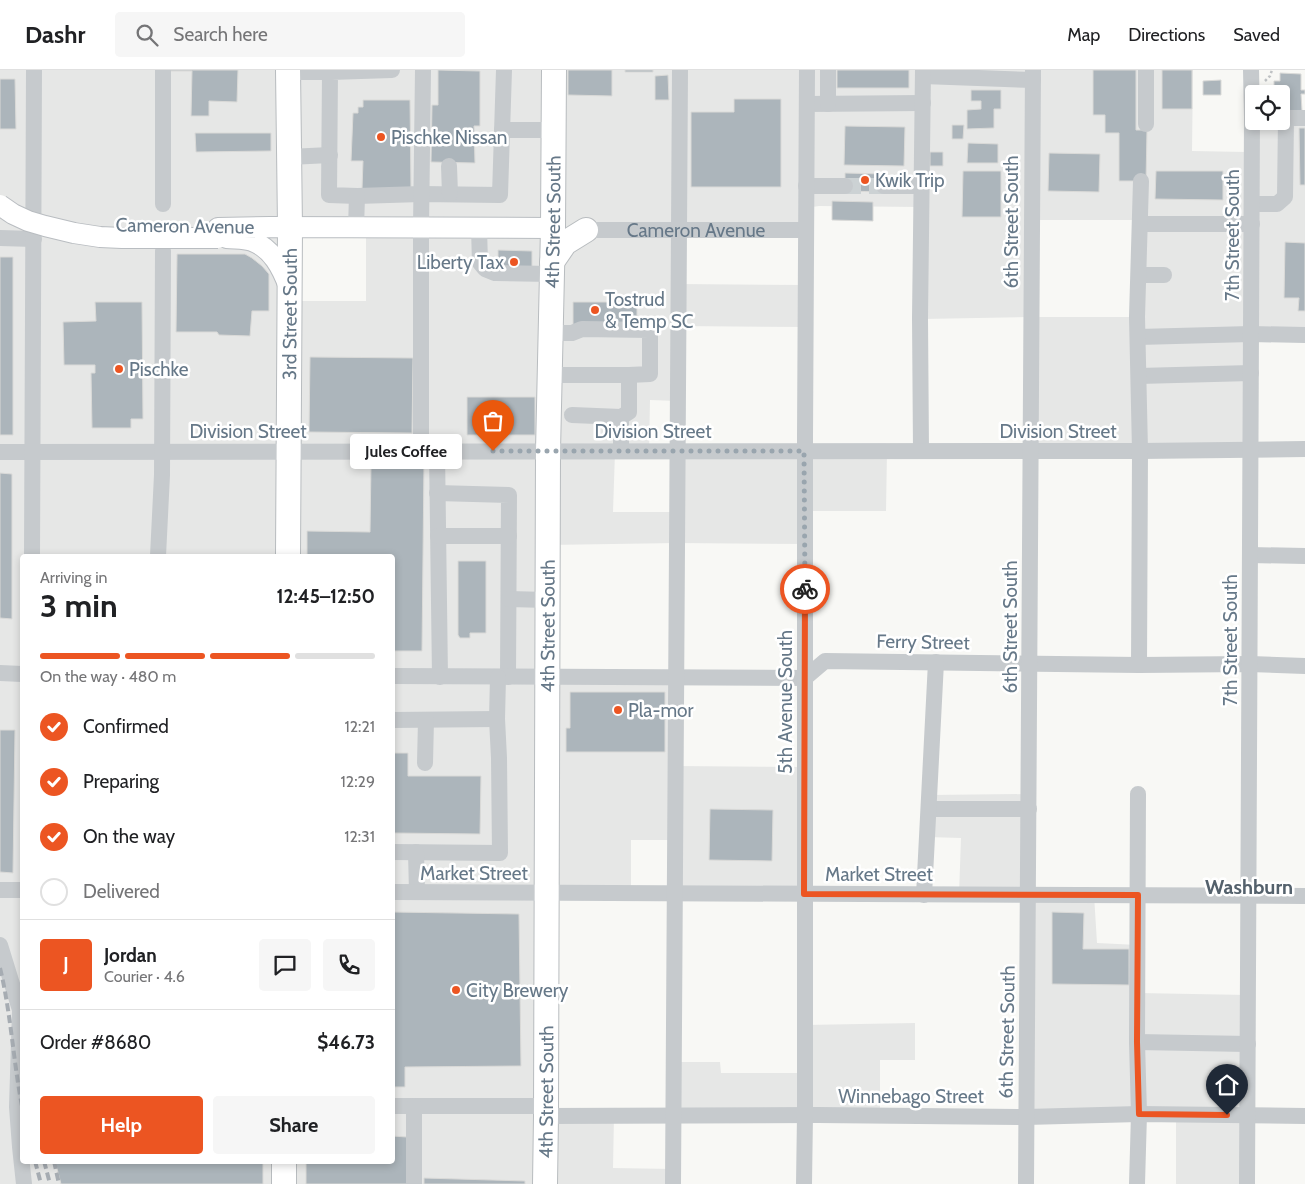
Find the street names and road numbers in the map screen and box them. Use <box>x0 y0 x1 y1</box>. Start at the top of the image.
street label: 4th Street South <box>540 155 565 289</box>
street label: 6th Street South <box>1000 155 1023 289</box>
street label: 7th Street South <box>1221 169 1244 301</box>
street label: Cameron Avenue <box>116 213 255 239</box>
street label: Cameron Avenue <box>627 219 766 242</box>
street label: 3rd Street South <box>278 248 301 380</box>
street label: Division Street <box>189 420 307 443</box>
street label: Division Street <box>594 420 712 443</box>
street label: Division Street <box>999 420 1117 443</box>
street label: 4th Street South <box>536 559 559 693</box>
street label: 6th Street South <box>999 560 1022 694</box>
street label: 7th Street South <box>1219 574 1242 706</box>
street label: 5th Avenue South <box>774 630 797 774</box>
street label: Ferry Street <box>876 630 971 654</box>
street label: Market Street <box>420 862 528 885</box>
street label: Market Street <box>825 863 933 886</box>
street label: 6th Street South <box>994 965 1020 1099</box>
street label: 4th Street South <box>534 1025 558 1159</box>
street label: Winnebago Street <box>838 1085 984 1108</box>

